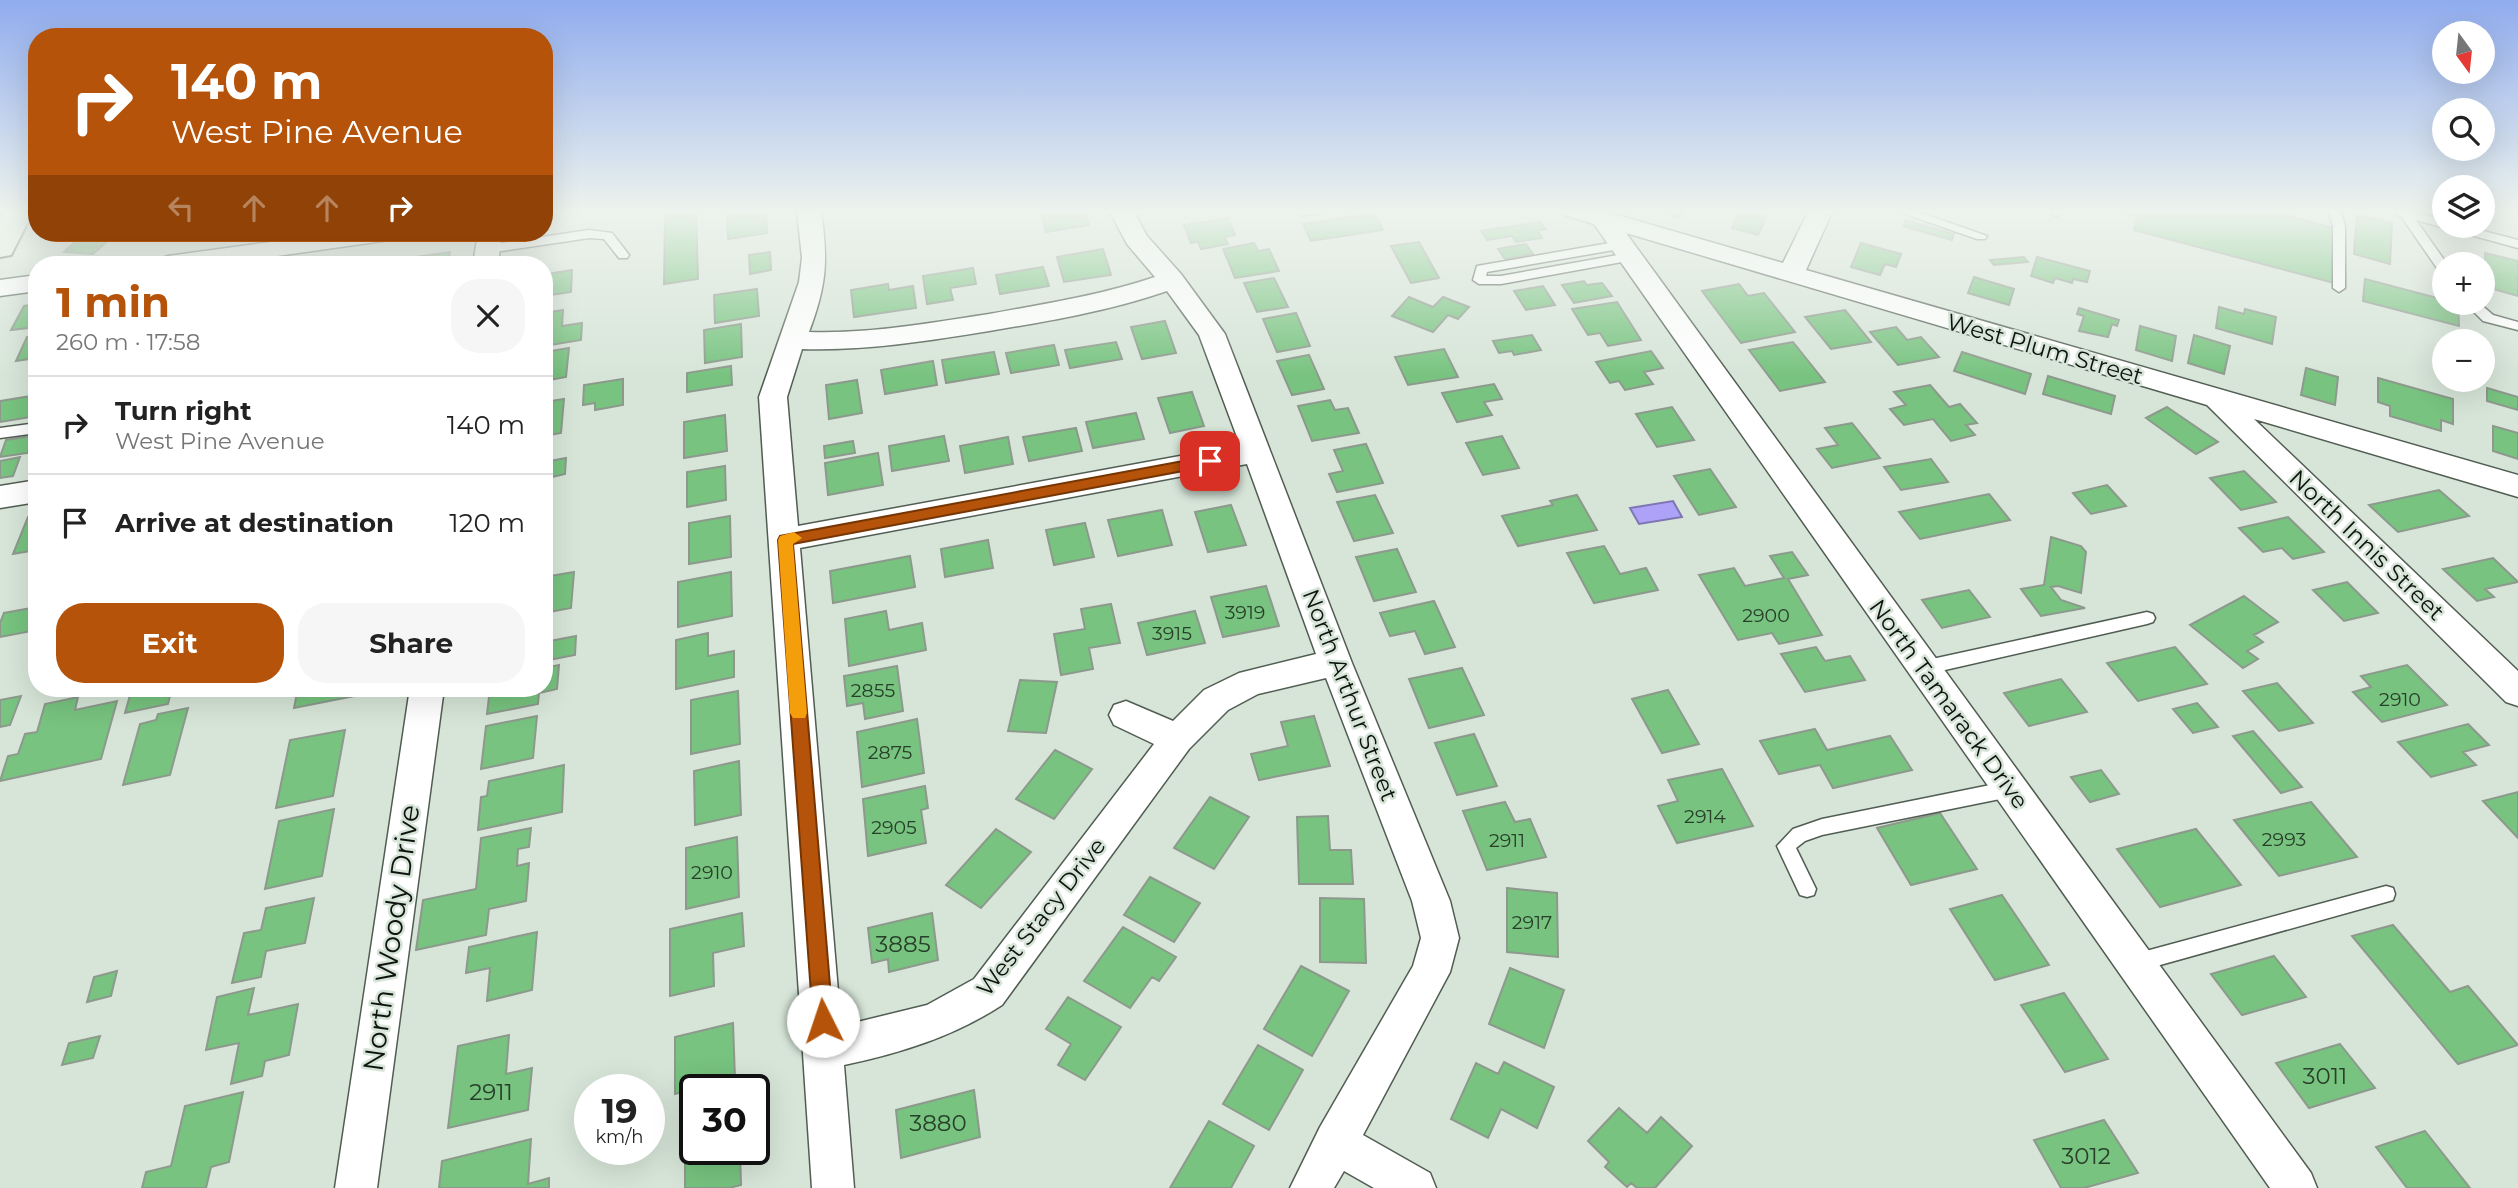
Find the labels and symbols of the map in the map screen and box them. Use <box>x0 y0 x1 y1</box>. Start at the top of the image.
north arrow <box>2432 21 2496 84</box>
street label: West Plum Street <box>1944 308 2146 390</box>
pin <box>1180 431 1240 491</box>
street label: North Innis Street <box>2284 464 2450 626</box>
street label: North Arthur Street <box>1297 585 1403 805</box>
street label: North Tamarack Drive <box>1864 594 2034 814</box>
house number: 3919 <box>1225 601 1265 624</box>
house number: 2900 <box>1742 604 1790 627</box>
house number: 3915 <box>1152 622 1192 645</box>
house number: 2855 <box>851 679 895 702</box>
house number: 2910 <box>2379 688 2421 711</box>
house number: 2875 <box>868 741 912 764</box>
street label: North Woody Drive <box>355 802 427 1074</box>
house number: 2914 <box>1684 805 1726 828</box>
house number: 2905 <box>871 816 917 839</box>
house number: 2993 <box>2262 828 2306 851</box>
house number: 2911 <box>1489 829 1525 852</box>
street label: West Stacy Drive <box>971 832 1111 1002</box>
house number: 2910 <box>691 861 733 884</box>
house number: 2917 <box>1512 911 1552 934</box>
house number: 3885 <box>875 930 931 958</box>
position arrow <box>786 984 860 1058</box>
house number: 3011 <box>2303 1062 2347 1090</box>
speed limit sign: 30 <box>679 1074 770 1165</box>
house number: 2911 <box>469 1078 513 1106</box>
house number: 3880 <box>909 1109 967 1137</box>
house number: 3012 <box>2061 1142 2111 1170</box>

